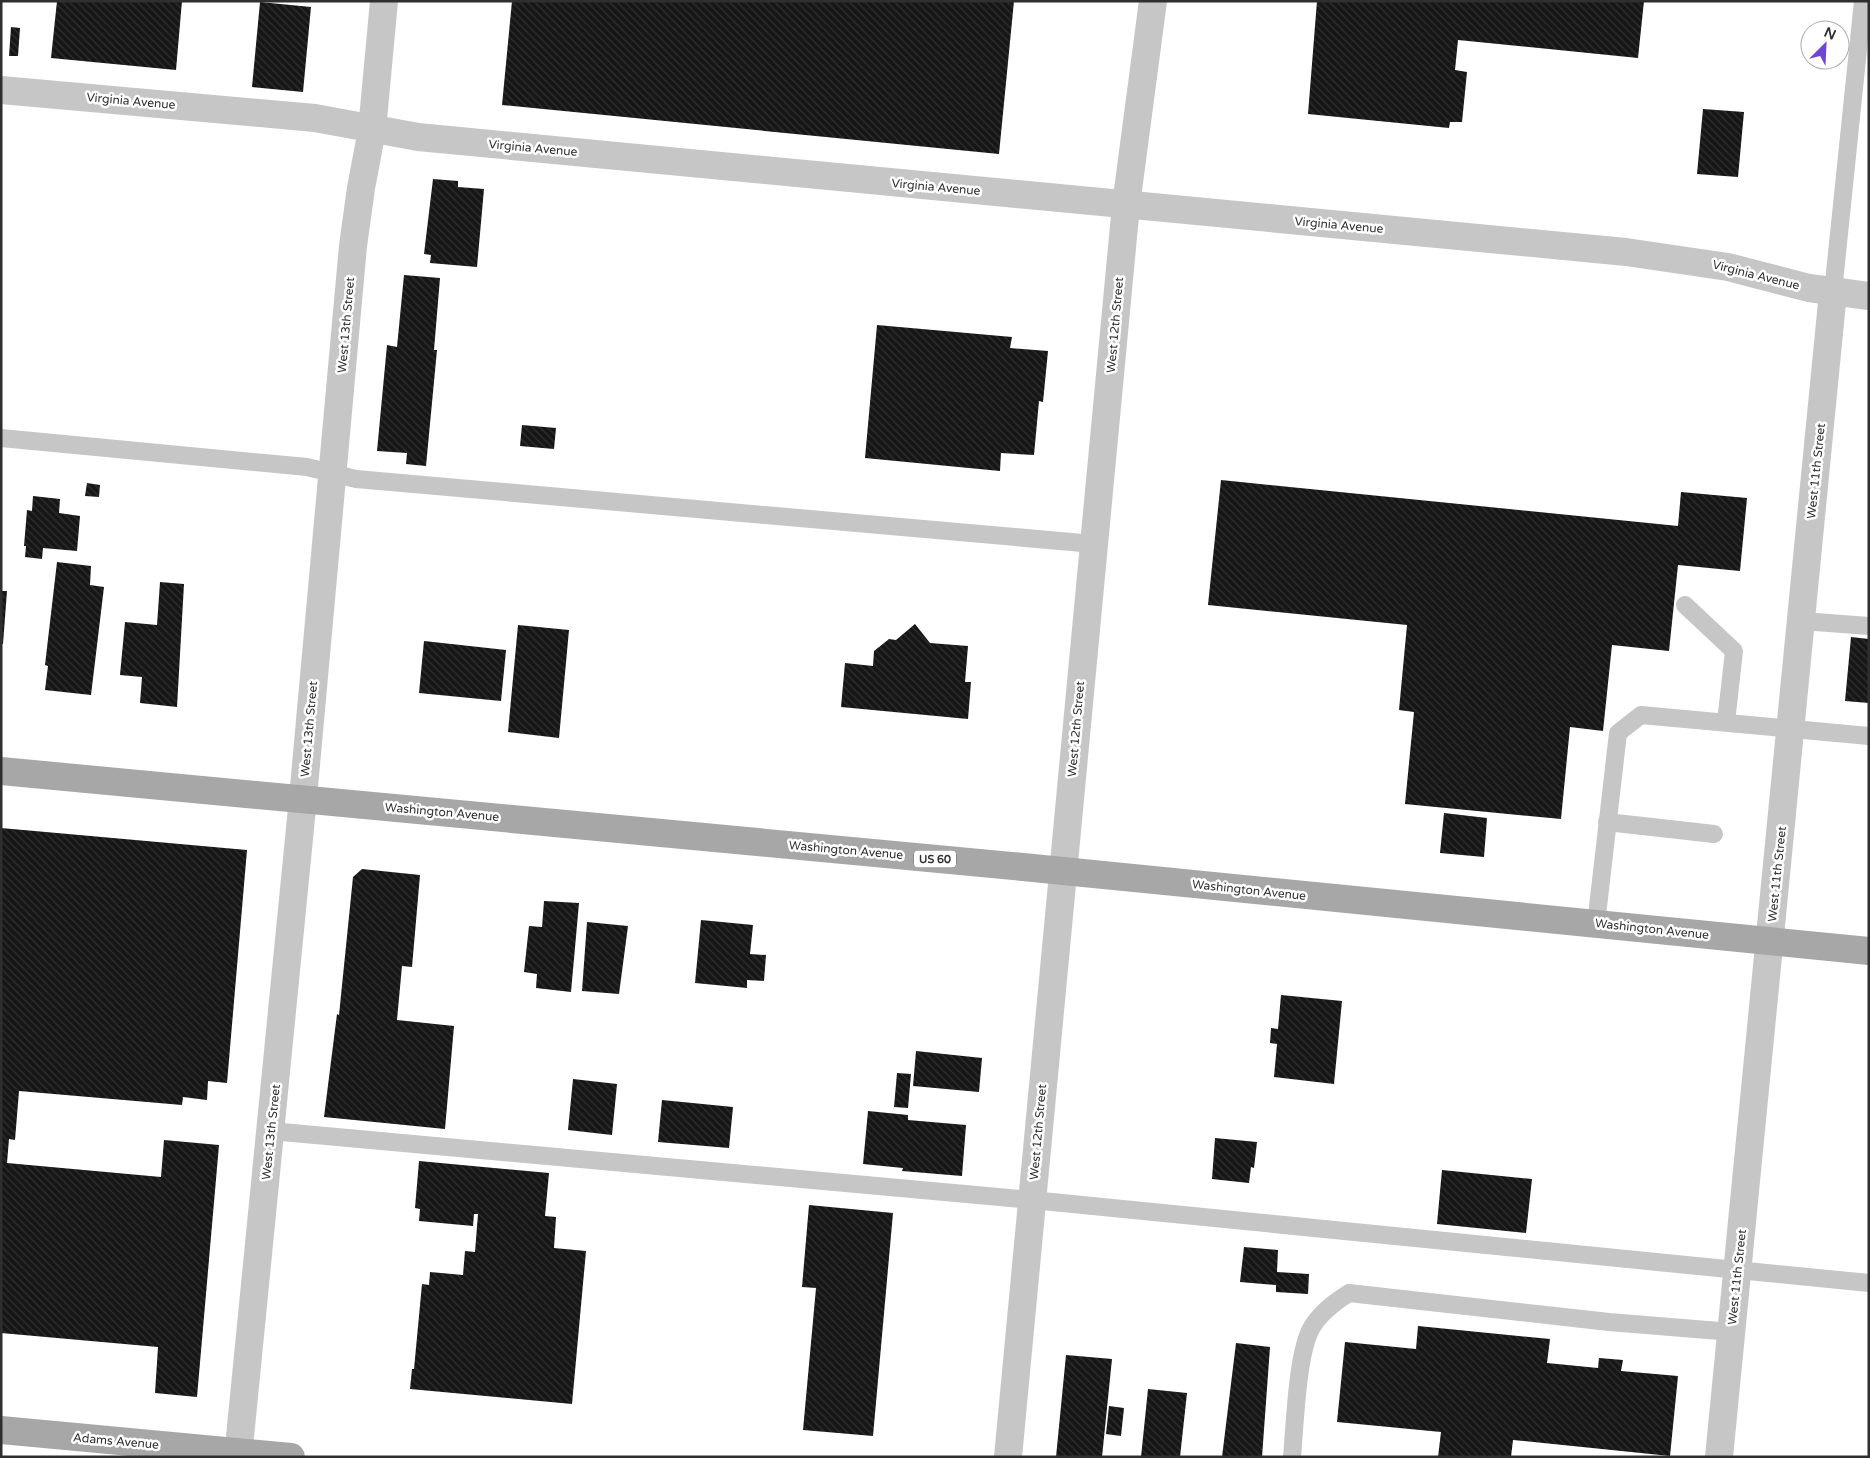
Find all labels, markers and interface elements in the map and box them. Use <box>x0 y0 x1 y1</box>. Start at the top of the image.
north arrow <box>1800 20 1850 70</box>
text: N <box>1821 24 1839 44</box>
street label: Virginia Avenue <box>86 90 176 112</box>
street label: Virginia Avenue <box>488 137 578 159</box>
street label: Virginia Avenue <box>891 176 981 198</box>
street label: Virginia Avenue <box>1294 214 1384 236</box>
street label: Virginia Avenue <box>1711 257 1801 293</box>
street label: West 13th Street <box>335 276 357 374</box>
street label: West 12th Street <box>1104 276 1126 374</box>
street label: West 11th Street <box>1804 422 1828 520</box>
street label: West 13th Street <box>298 680 320 778</box>
street label: West 12th Street <box>1065 680 1087 778</box>
street label: Washington Avenue <box>384 800 500 824</box>
street label: West 11th Street <box>1765 825 1789 923</box>
street label: Washington Avenue <box>788 838 904 862</box>
road number: US 60 <box>914 851 956 868</box>
street label: Washington Avenue <box>1191 877 1307 903</box>
street label: Washington Avenue <box>1594 916 1710 942</box>
street label: West 13th Street <box>259 1083 283 1181</box>
street label: West 12th Street <box>1027 1083 1049 1181</box>
street label: West 11th Street <box>1725 1228 1749 1326</box>
street label: Adams Avenue <box>73 1430 160 1452</box>

